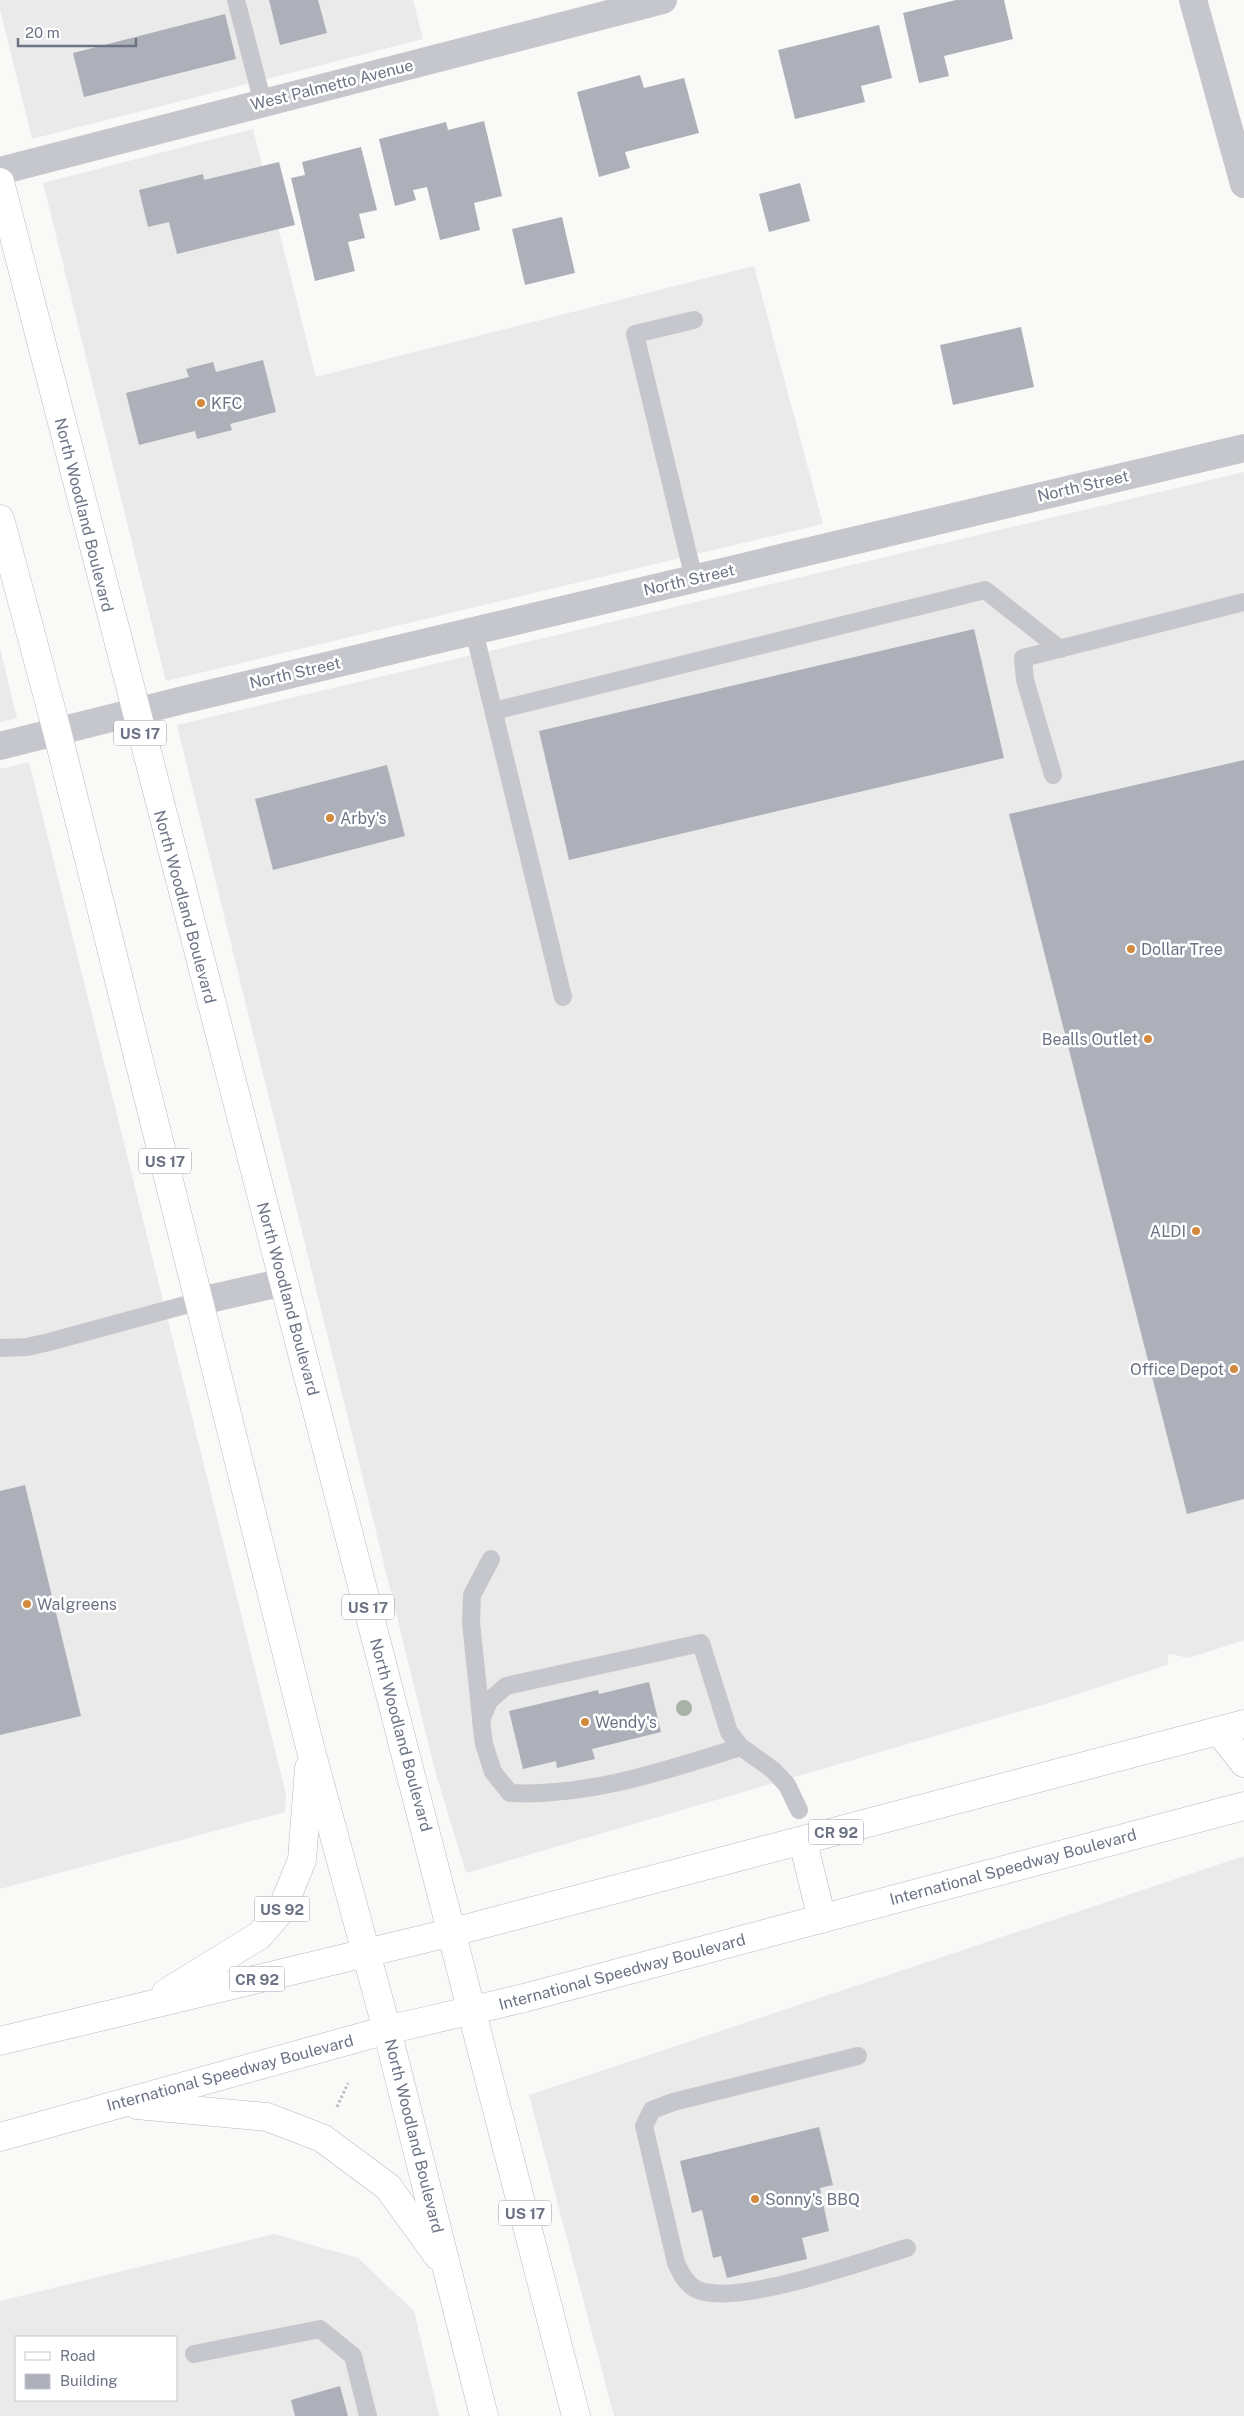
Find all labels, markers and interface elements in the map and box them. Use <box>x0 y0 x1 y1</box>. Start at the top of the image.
scale bar <box>18 15 135 47</box>
text: 20 m <box>25 24 60 41</box>
street label: West Palmetto Avenue <box>249 56 415 114</box>
place label: KFC <box>211 394 242 413</box>
marker: KFC <box>195 397 207 409</box>
street label: North Woodland Boulevard <box>51 416 117 614</box>
street label: North Street <box>1036 466 1130 506</box>
street label: North Street <box>642 560 736 600</box>
street label: North Street <box>248 653 342 693</box>
road number: US 17 <box>114 720 166 746</box>
street label: North Woodland Boulevard <box>150 808 220 1006</box>
place label: Arby's <box>340 809 387 828</box>
marker: Arby's <box>324 812 336 824</box>
place label: Dollar Tree <box>1141 940 1223 959</box>
marker: Dollar Tree <box>1125 943 1137 955</box>
place label: Bealls Outlet <box>1042 1030 1138 1049</box>
marker: Bealls Outlet <box>1142 1033 1154 1045</box>
road number: US 17 <box>139 1148 191 1174</box>
street label: North Woodland Boulevard <box>253 1200 323 1398</box>
place label: ALDI <box>1150 1222 1186 1241</box>
marker: ALDI <box>1190 1225 1202 1237</box>
place label: Office Depot <box>1130 1360 1224 1379</box>
marker: Office Depot <box>1228 1363 1240 1375</box>
road number: US 17 <box>342 1594 394 1620</box>
place label: Walgreens <box>37 1595 117 1614</box>
marker: Walgreens <box>21 1598 33 1610</box>
street label: North Woodland Boulevard <box>366 1636 436 1834</box>
place label: Wendy's <box>595 1713 657 1732</box>
marker: Wendy's <box>579 1716 591 1728</box>
road number: CR 92 <box>808 1820 864 1844</box>
street label: International Speedway Boulevard <box>888 1825 1138 1909</box>
road number: US 92 <box>254 1896 310 1922</box>
street label: International Speedway Boulevard <box>497 1930 747 2014</box>
road number: CR 92 <box>230 1966 284 1992</box>
street label: International Speedway Boulevard <box>105 2031 355 2115</box>
street label: North Woodland Boulevard <box>381 2037 447 2235</box>
place label: Sonny's BBQ <box>765 2190 860 2209</box>
marker: Sonny's BBQ <box>749 2193 761 2205</box>
road number: US 17 <box>499 2200 551 2226</box>
legend <box>15 2336 178 2401</box>
text: Road <box>60 2347 96 2364</box>
text: Building <box>60 2372 118 2389</box>

